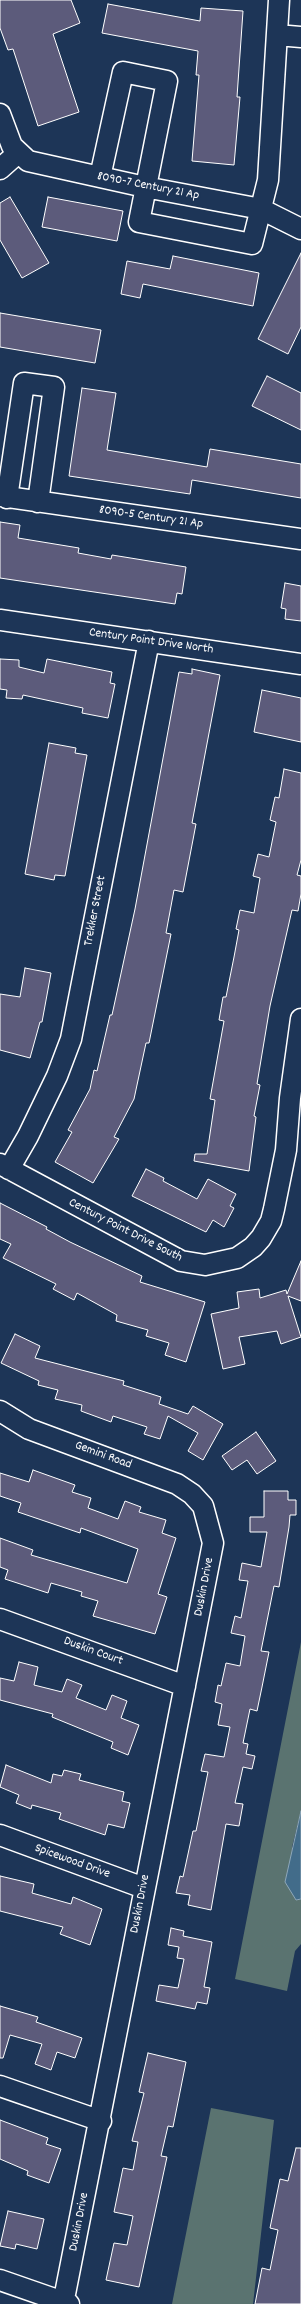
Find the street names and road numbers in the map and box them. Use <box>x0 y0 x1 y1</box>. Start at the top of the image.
street label: 8090-7 Century 21 Ap <box>95 169 201 205</box>
street label: 8090-5 Century 21 Ap <box>98 503 204 533</box>
street label: Century Point Drive North <box>88 626 214 658</box>
street label: Trekker Street <box>82 874 110 948</box>
street label: Century Point Drive South <box>66 1196 184 1266</box>
street label: Gemini Road <box>72 1439 134 1473</box>
street label: Duskin Drive <box>192 1556 218 1618</box>
street label: Duskin Court <box>61 1634 125 1670</box>
street label: Spicewood Drive <box>32 1841 112 1883</box>
street label: Duskin Drive <box>128 1873 154 1935</box>
street label: Duskin Drive <box>67 2191 93 2253</box>

